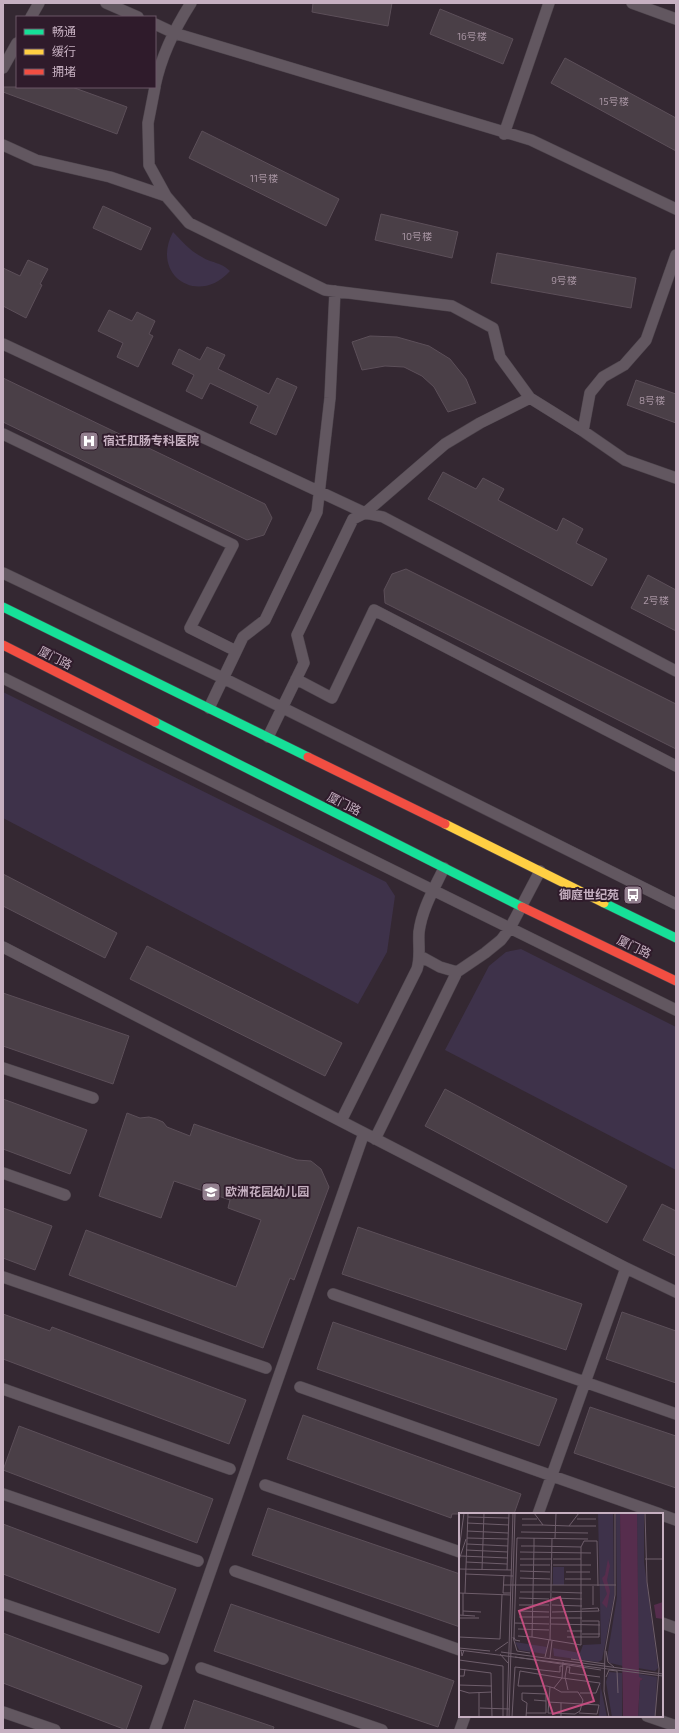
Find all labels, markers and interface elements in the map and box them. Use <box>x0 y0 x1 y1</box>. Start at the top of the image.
legend <box>16 16 156 88</box>
text: 畅通 <box>52 24 76 38</box>
house number: 16号楼 <box>457 30 487 42</box>
text: 缓行 <box>52 44 76 58</box>
text: 拥堵 <box>52 64 76 78</box>
house number: 15号楼 <box>599 95 629 107</box>
house number: 11号楼 <box>250 172 278 184</box>
house number: 10号楼 <box>402 230 432 242</box>
house number: 9号楼 <box>551 274 577 286</box>
house number: 8号楼 <box>639 394 665 406</box>
hospital icon: 宿迁肛肠专科医院 <box>78 430 100 452</box>
place label: 宿迁肛肠专科医院 <box>103 433 199 447</box>
house number: 2号楼 <box>643 594 669 606</box>
street label: 厦门路 <box>36 643 75 672</box>
street label: 厦门路 <box>325 789 364 818</box>
bus stop icon: 御庭世纪苑 <box>622 884 644 906</box>
place label: 御庭世纪苑 <box>559 887 619 901</box>
street label: 厦门路 <box>615 932 654 960</box>
school or university icon: 欧洲花园幼儿园 <box>200 1181 222 1203</box>
place label: 欧洲花园幼儿园 <box>225 1184 309 1198</box>
inset map <box>459 1513 663 1717</box>

